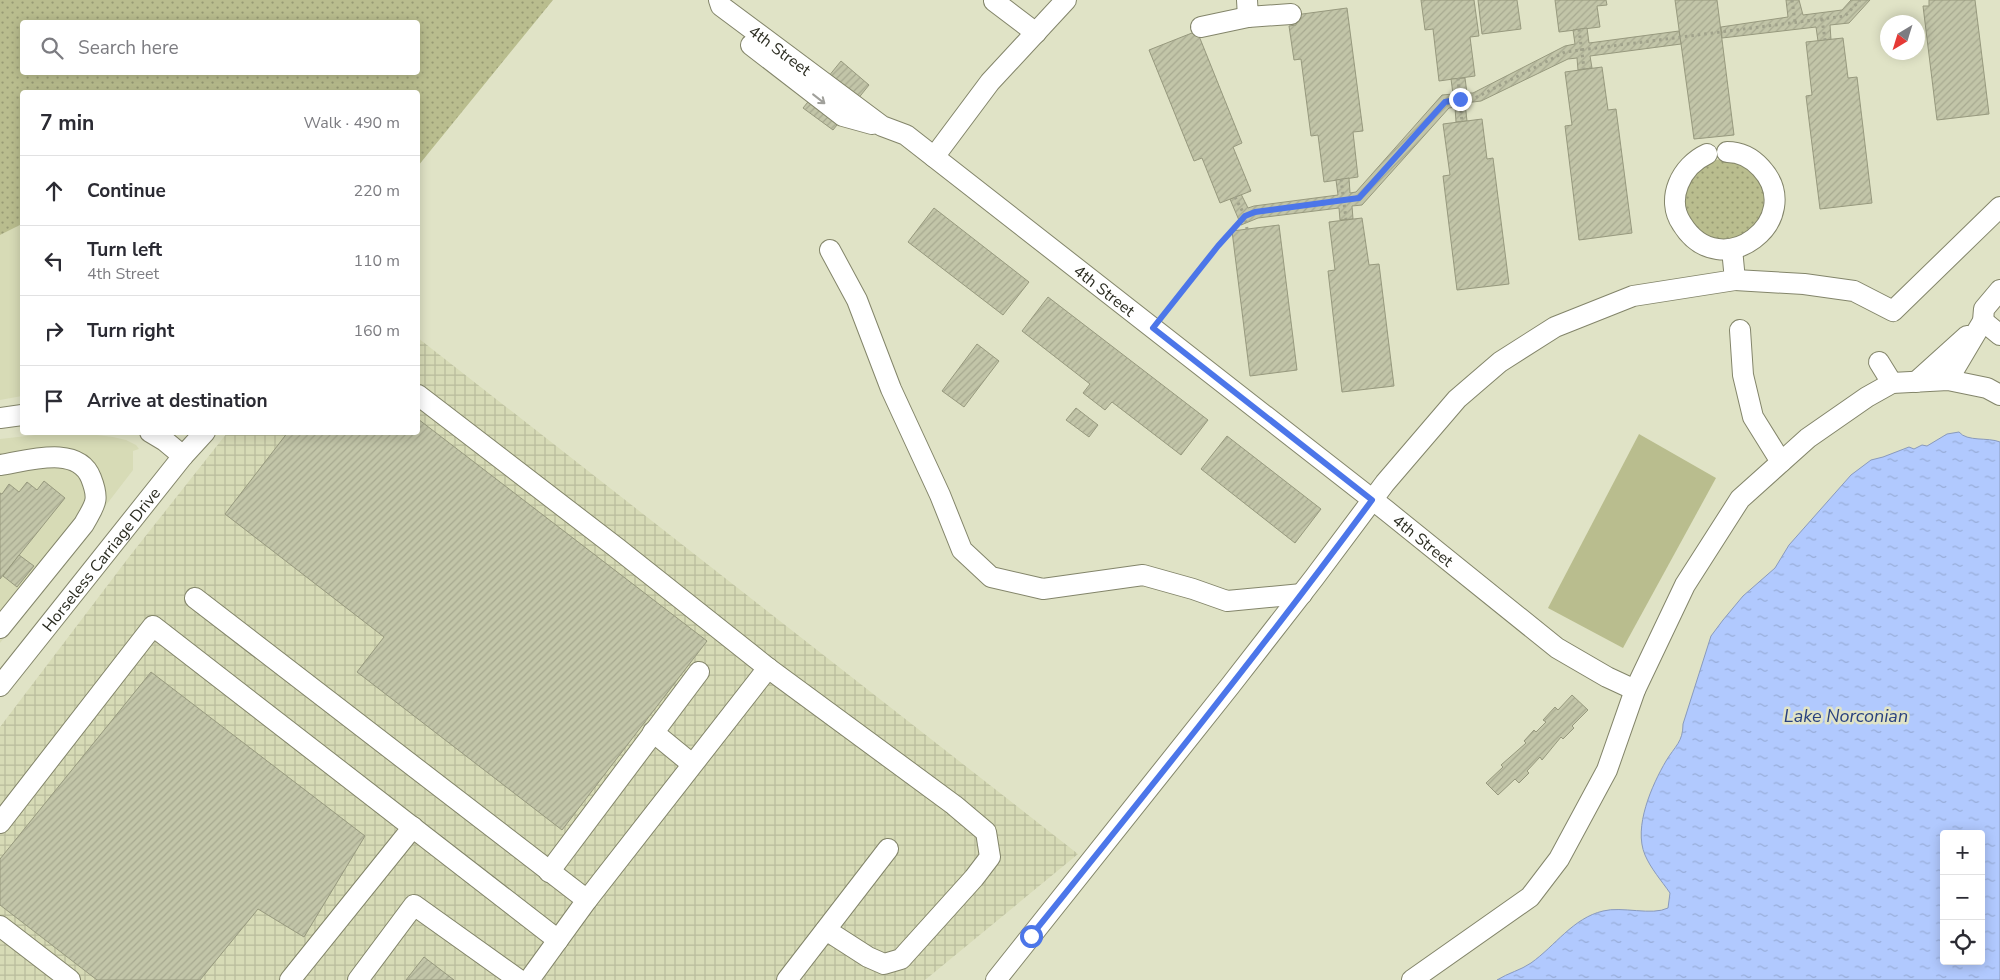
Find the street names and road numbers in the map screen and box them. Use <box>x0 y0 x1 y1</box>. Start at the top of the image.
street label: 4th Street <box>744 20 815 81</box>
street label: 4th Street <box>1069 260 1140 322</box>
street label: Horseless Carriage Drive <box>38 483 166 636</box>
street label: 4th Street <box>1388 510 1458 573</box>

